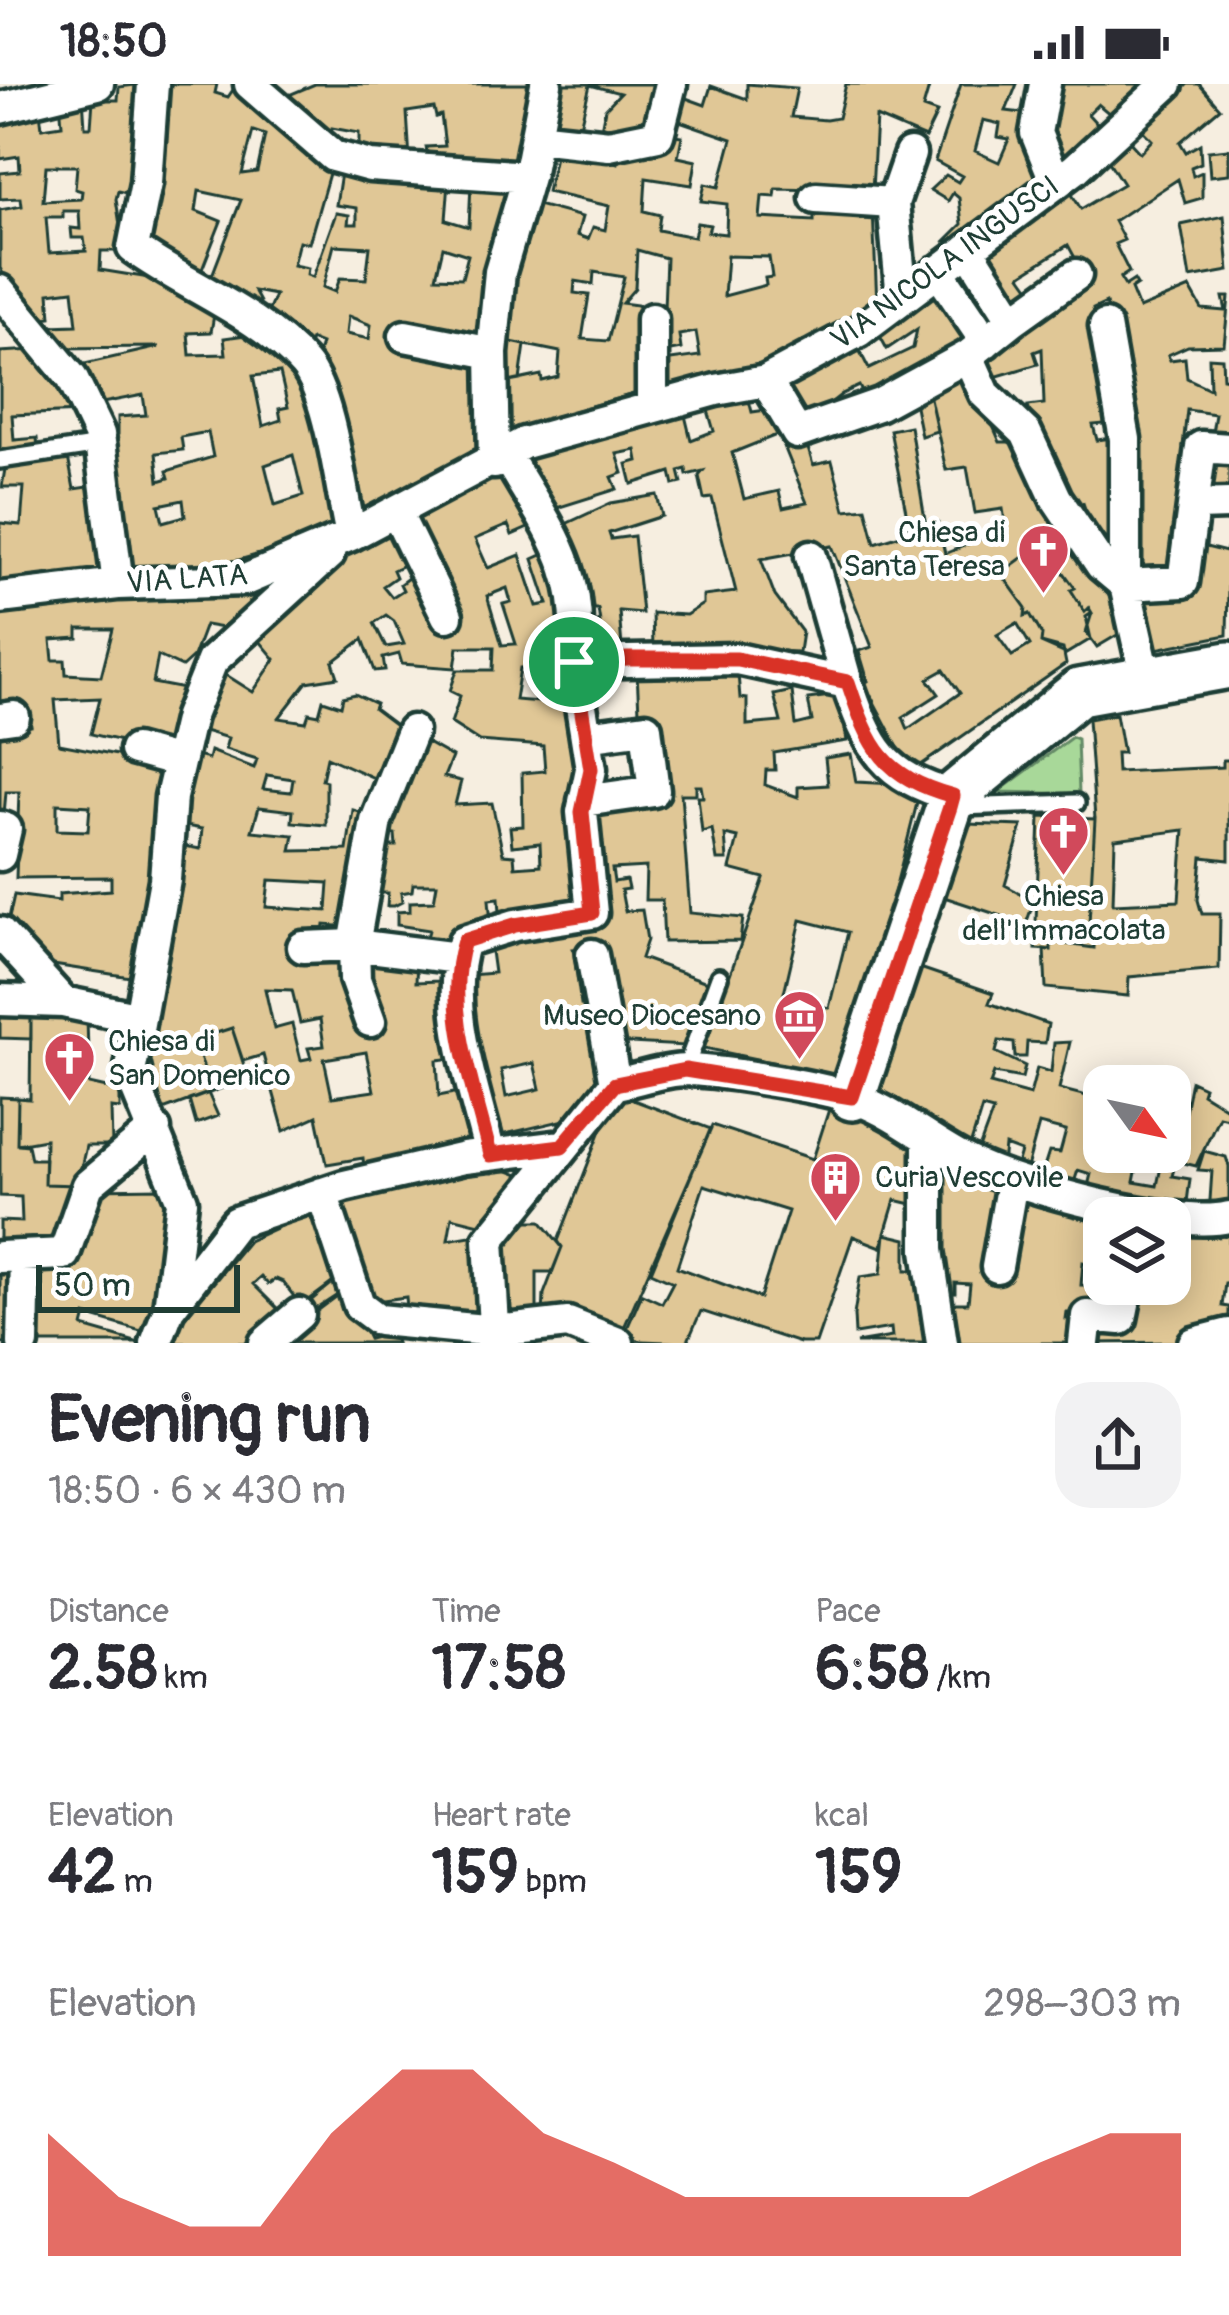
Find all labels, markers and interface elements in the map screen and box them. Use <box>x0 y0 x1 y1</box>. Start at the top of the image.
text: 18:50 <box>60 14 167 70</box>
street label: VIA NICOLA INGUSCI <box>824 168 1066 358</box>
place label: Chiesa di Santa Teresa <box>843 514 1005 585</box>
church icon: Chiesa di Santa Teresa <box>1016 521 1072 595</box>
street label: VIA LATA <box>125 556 249 602</box>
pin <box>523 611 625 713</box>
icon: arrive <box>541 629 607 695</box>
church icon: Chiesa dell'Immacolata <box>1036 803 1092 877</box>
place label: Chiesa dell'Immacolata <box>962 878 1166 949</box>
museum icon: Museo Diocesano <box>772 987 828 1061</box>
place label: Museo Diocesano <box>543 997 761 1034</box>
place label: Chiesa di San Domenico <box>108 1023 291 1094</box>
church icon: Chiesa di San Domenico <box>41 1030 97 1104</box>
north arrow <box>1083 1065 1191 1173</box>
map controls <box>1083 1065 1191 1305</box>
building icon: Curia Vescovile <box>808 1149 864 1223</box>
place label: Curia Vescovile <box>875 1159 1064 1196</box>
button: layers <box>1083 1197 1191 1305</box>
scale bar <box>36 1259 240 1312</box>
text: 50 m <box>54 1265 131 1306</box>
text: Evening run <box>48 1379 371 1462</box>
button: share <box>1055 1382 1181 1508</box>
text: 18:50 · 6 × 430 m <box>48 1466 346 1515</box>
text: Distance <box>48 1591 169 1632</box>
text: Time <box>432 1591 501 1632</box>
text: Pace <box>815 1591 881 1632</box>
text: 2.58 <box>48 1632 157 1707</box>
text: 17:58 <box>432 1632 566 1707</box>
text: 6:58 <box>815 1632 929 1707</box>
text: km <box>157 1657 208 1698</box>
text: /km <box>929 1657 991 1698</box>
text: Elevation <box>48 1795 174 1836</box>
text: Heart rate <box>432 1795 571 1836</box>
text: kcal <box>815 1795 869 1836</box>
text: 42 <box>48 1836 116 1911</box>
text: 159 <box>432 1836 519 1911</box>
text: 159 <box>815 1836 902 1911</box>
text: m <box>116 1861 153 1902</box>
text: bpm <box>519 1861 587 1902</box>
text: Elevation <box>48 1979 197 2028</box>
text: 298–303 m <box>983 1979 1181 2028</box>

